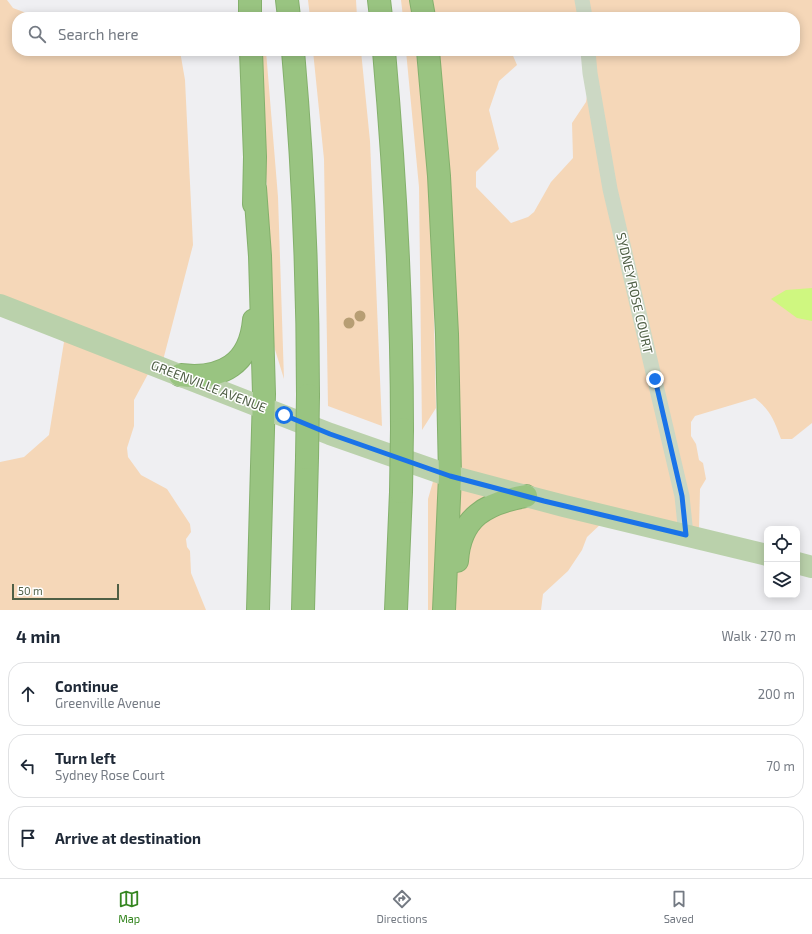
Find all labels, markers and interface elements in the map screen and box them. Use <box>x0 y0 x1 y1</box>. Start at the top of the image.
search box <box>12 12 800 56</box>
icon: search <box>26 23 48 45</box>
text: Search here <box>58 25 139 43</box>
street label: SYDNEY ROSE COURT <box>613 231 657 356</box>
street label: GREENVILLE AVENUE <box>149 357 269 415</box>
route end <box>646 370 664 388</box>
route start <box>275 406 293 424</box>
map controls <box>764 526 800 598</box>
button: locate <box>764 526 800 562</box>
button: layers <box>764 562 800 598</box>
scale bar <box>12 582 119 601</box>
text: 50 m <box>18 584 43 597</box>
text: 4 min <box>16 626 60 646</box>
text: Walk · 270 m <box>721 628 796 644</box>
text: Continue <box>55 677 118 695</box>
icon: ahead <box>17 683 39 705</box>
text: 200 m <box>758 686 795 702</box>
text: Greenville Avenue <box>55 695 161 711</box>
text: Turn left <box>55 749 116 767</box>
icon: left <box>17 755 39 777</box>
text: 70 m <box>766 758 795 774</box>
text: Sydney Rose Court <box>55 767 165 783</box>
icon: arrive <box>17 827 39 849</box>
text: Arrive at destination <box>55 829 201 847</box>
tab: Map <box>118 888 140 925</box>
tab: Directions <box>377 888 427 925</box>
tab: Saved <box>664 888 694 925</box>

